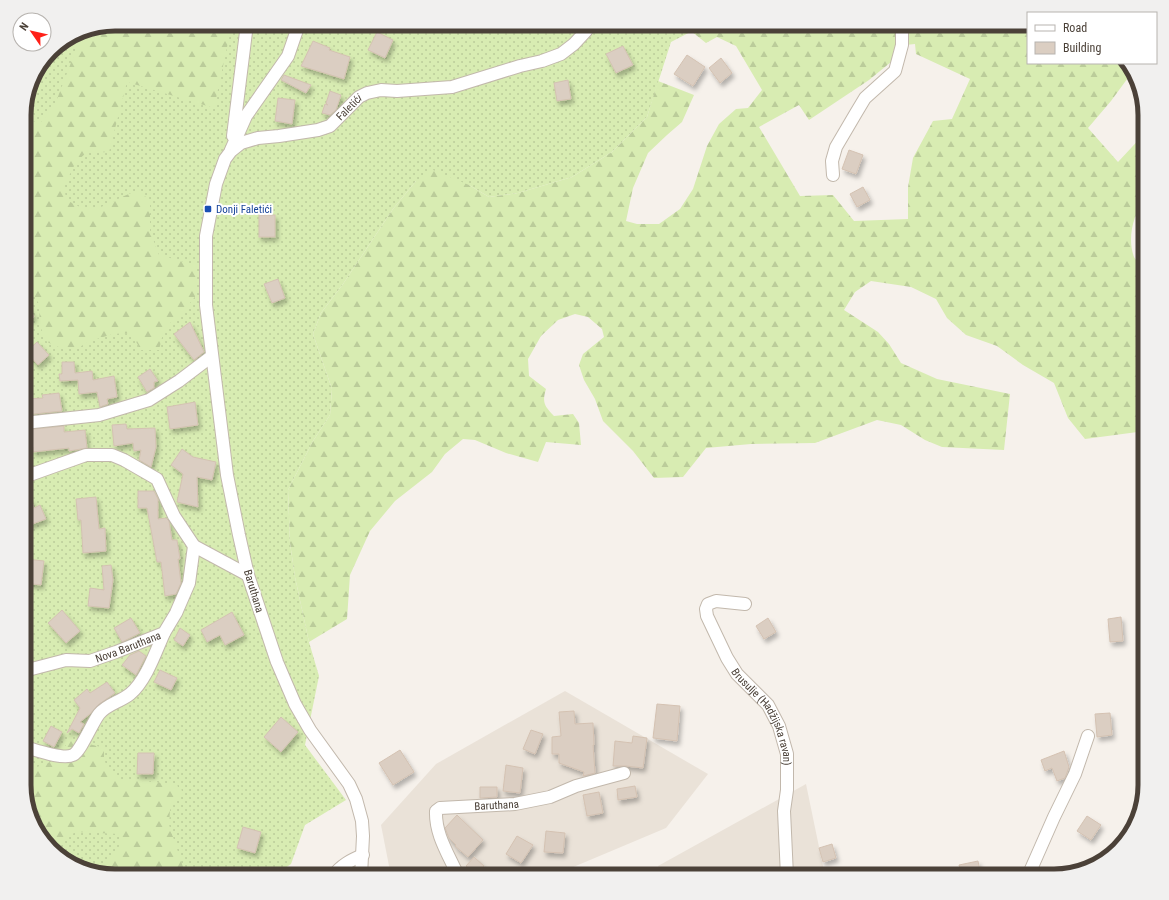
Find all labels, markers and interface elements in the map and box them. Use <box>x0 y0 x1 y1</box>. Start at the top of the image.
north arrow <box>12 12 52 52</box>
legend <box>1027 12 1157 64</box>
text: N <box>17 20 32 33</box>
text: Road <box>1063 21 1087 35</box>
text: Building <box>1063 41 1101 55</box>
street label: Faletići <box>334 91 364 123</box>
place label: Donji Faletići <box>216 203 272 216</box>
marker: Donji Faletići <box>203 204 213 214</box>
street label: Baruthana <box>241 568 266 614</box>
street label: Nova Baruthana <box>94 629 163 666</box>
street label: Brusulje (Hadžijska ravan) <box>728 666 793 766</box>
street label: Baruthana <box>474 797 520 813</box>

